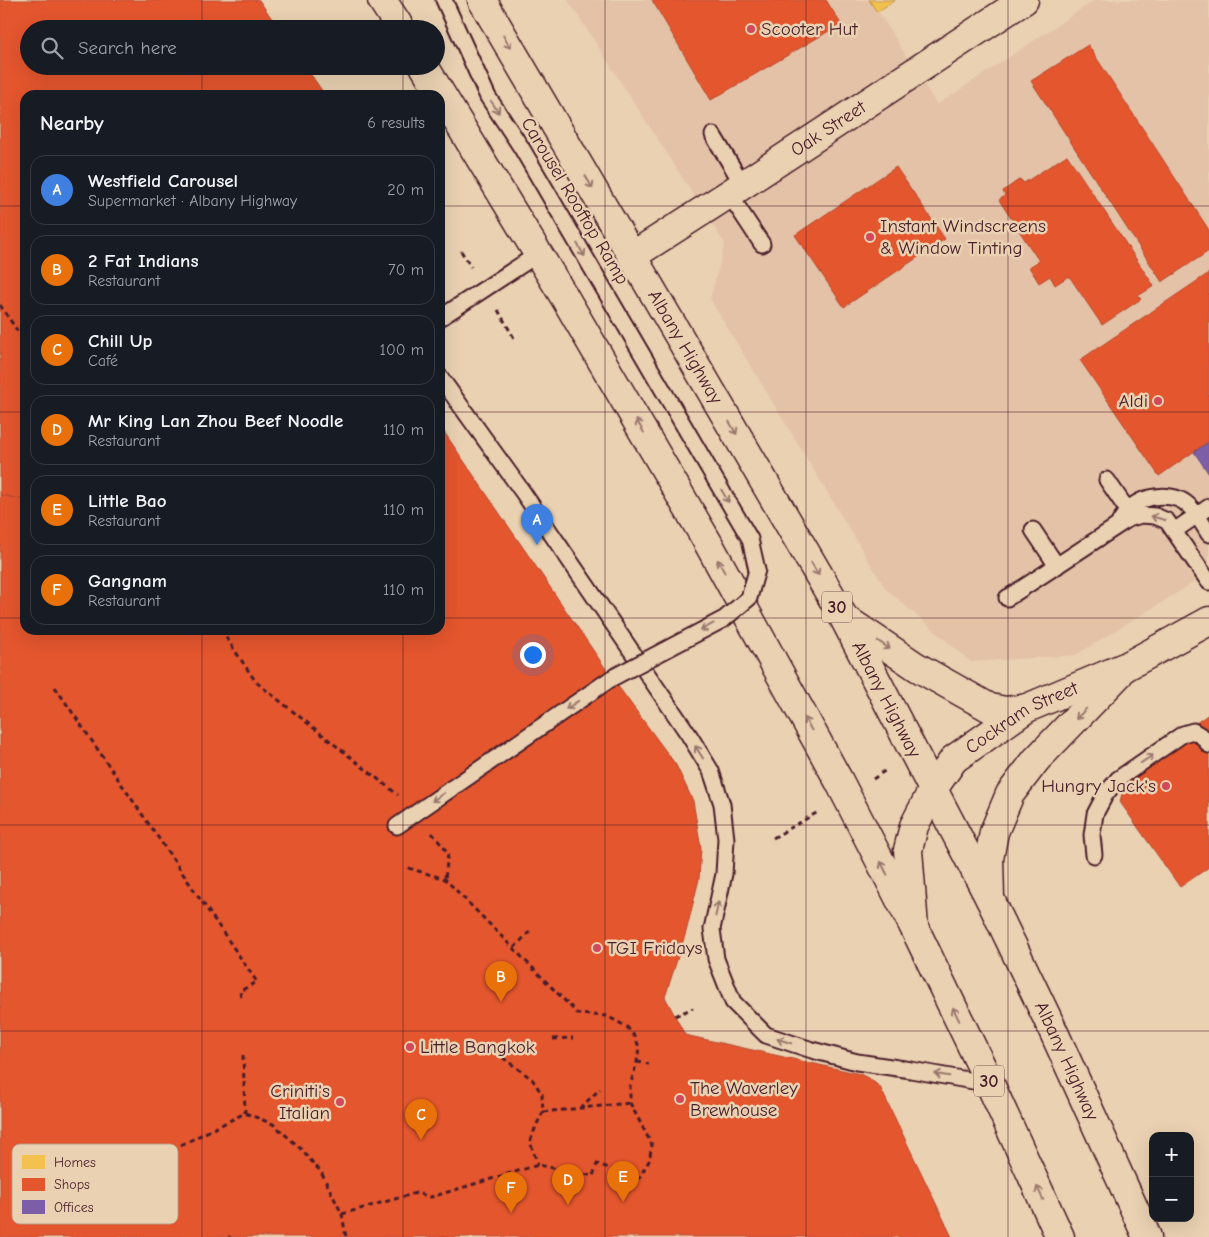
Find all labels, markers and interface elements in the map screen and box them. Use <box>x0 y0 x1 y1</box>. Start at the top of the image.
place label: Scooter Hut <box>761 18 858 40</box>
search box <box>20 20 445 75</box>
marker: Scooter Hut <box>745 23 757 35</box>
icon: search <box>38 34 66 62</box>
one-way arrow <box>502 35 512 49</box>
text: Search here <box>78 37 177 59</box>
street label: Oak Street <box>787 96 870 161</box>
one-way arrow <box>490 100 500 114</box>
text: Nearby <box>40 111 104 135</box>
text: 6 results <box>367 114 425 132</box>
street label: Carousel Rooftop Ramp <box>516 114 634 288</box>
text: Westfield Carousel <box>88 170 238 192</box>
one-way arrow <box>584 175 594 189</box>
text: A <box>53 181 61 199</box>
text: 20 m <box>387 181 424 199</box>
text: Supermarket · Albany Highway <box>88 192 297 210</box>
place label: Instant Windscreens & Window Tinting <box>880 215 1046 259</box>
marker: Instant Windscreens & Window Tinting <box>864 231 876 243</box>
one-way arrow <box>577 242 587 256</box>
text: 2 Fat Indians <box>88 250 199 272</box>
text: B <box>52 261 62 279</box>
text: 70 m <box>388 261 424 279</box>
text: Restaurant <box>88 272 160 290</box>
street label: Albany Highway <box>643 286 727 408</box>
text: Chill Up <box>88 330 152 352</box>
text: C <box>52 341 62 359</box>
text: 100 m <box>380 341 424 359</box>
text: Café <box>88 352 118 370</box>
place label: Aldi <box>1118 390 1148 412</box>
marker: Aldi <box>1152 395 1164 407</box>
text: Mr King Lan Zhou Beef Noodle <box>88 410 343 432</box>
one-way arrow <box>634 419 644 434</box>
text: D <box>52 421 62 439</box>
text: 110 m <box>383 421 424 439</box>
one-way arrow <box>728 421 738 435</box>
text: Restaurant <box>88 432 160 450</box>
one-way arrow <box>721 488 731 502</box>
text: Little Bao <box>88 490 167 512</box>
text: E <box>52 501 62 519</box>
text: 110 m <box>383 501 424 519</box>
pin: A <box>521 504 553 545</box>
text: Restaurant <box>88 512 160 530</box>
one-way arrow <box>1151 513 1167 523</box>
one-way arrow <box>716 560 726 574</box>
one-way arrow <box>810 561 820 575</box>
text: Gangnam <box>88 570 167 592</box>
text: F <box>52 581 62 599</box>
text: 110 m <box>383 581 424 599</box>
text: Restaurant <box>88 592 160 610</box>
road number: 30 <box>822 592 852 622</box>
one-way arrow <box>700 623 715 632</box>
street label: Albany Highway <box>847 637 926 762</box>
one-way arrow <box>877 640 891 650</box>
your location <box>520 642 546 668</box>
street label: Cockram Street <box>961 677 1082 759</box>
one-way arrow <box>565 700 579 710</box>
one-way arrow <box>1075 707 1087 720</box>
one-way arrow <box>803 717 813 732</box>
one-way arrow <box>694 746 704 760</box>
one-way arrow <box>1140 754 1154 764</box>
place label: Hungry Jack's <box>1041 775 1156 797</box>
marker: Hungry Jack's <box>1160 780 1172 792</box>
one-way arrow <box>431 792 445 802</box>
one-way arrow <box>879 861 888 876</box>
one-way arrow <box>713 901 722 917</box>
place label: TGI Fridays <box>607 937 702 959</box>
marker: TGI Fridays <box>591 942 603 954</box>
pin: B <box>485 961 517 1002</box>
street label: Albany Highway <box>1030 998 1104 1124</box>
one-way arrow <box>951 1007 960 1022</box>
place label: Little Bangkok <box>420 1036 536 1058</box>
one-way arrow <box>776 1036 792 1045</box>
marker: Little Bangkok <box>404 1041 416 1053</box>
road number: 30 <box>974 1066 1004 1096</box>
one-way arrow <box>935 1070 951 1080</box>
place label: The Waverley Brewhouse <box>690 1077 798 1121</box>
place label: Criniti's Italian <box>270 1080 330 1124</box>
marker: The Waverley Brewhouse <box>674 1093 686 1105</box>
marker: Criniti's Italian <box>334 1096 346 1108</box>
pin: C <box>405 1099 437 1140</box>
map controls <box>1149 1132 1194 1222</box>
button: + <box>1149 1132 1194 1177</box>
legend <box>12 1144 178 1224</box>
text: Homes <box>54 1154 96 1171</box>
pin: E <box>607 1161 639 1202</box>
pin: D <box>552 1164 584 1205</box>
pin: F <box>495 1172 527 1213</box>
text: Shops <box>54 1176 90 1193</box>
button: − <box>1149 1177 1194 1222</box>
one-way arrow <box>1035 1186 1044 1201</box>
text: Offices <box>54 1199 94 1216</box>

